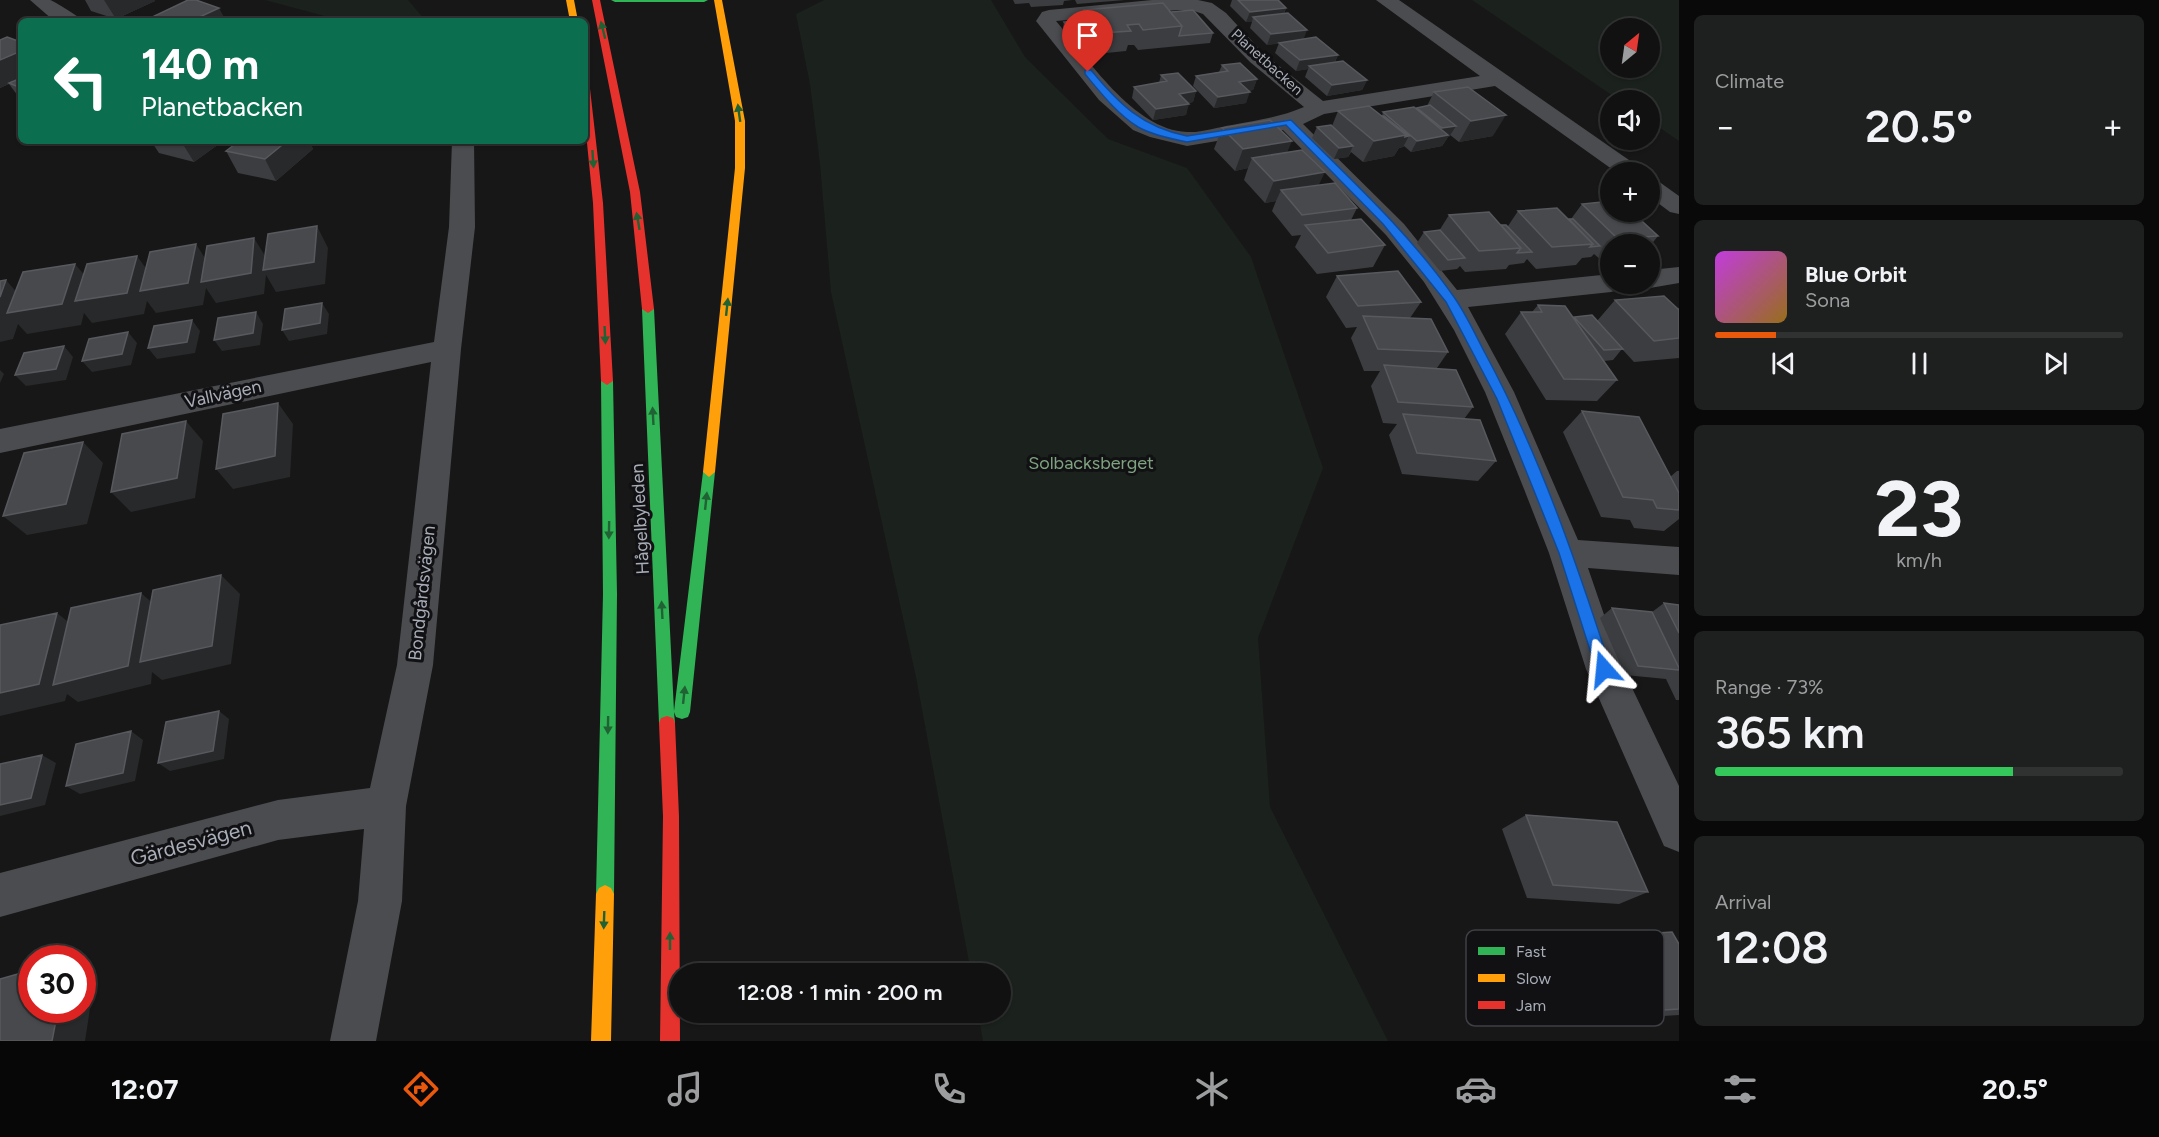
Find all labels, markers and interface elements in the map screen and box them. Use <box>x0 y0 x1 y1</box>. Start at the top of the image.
pin <box>1062 10 1113 72</box>
north arrow <box>1600 18 1660 78</box>
map controls <box>1600 18 1660 294</box>
icon: arrive <box>1071 19 1104 52</box>
one-way arrow <box>598 20 608 39</box>
street label: Planetbacken <box>1228 25 1306 99</box>
text: 140 m <box>141 39 259 90</box>
icon: left <box>42 42 120 120</box>
text: Climate <box>1715 69 1784 93</box>
text: Planetbacken <box>141 90 303 123</box>
button: sound <box>1600 90 1660 150</box>
text: 20.5° <box>1865 99 1973 153</box>
one-way arrow <box>734 103 743 122</box>
text: − <box>1715 107 1736 146</box>
text: + <box>2102 107 2123 146</box>
one-way arrow <box>588 150 598 169</box>
button: + <box>1600 162 1660 222</box>
one-way arrow <box>634 212 643 231</box>
button: − <box>1600 234 1660 294</box>
text: Blue Orbit <box>1805 261 1907 288</box>
text: Sona <box>1805 288 1850 312</box>
one-way arrow <box>722 298 732 317</box>
one-way arrow <box>600 326 610 345</box>
icon: previous <box>1767 347 1800 380</box>
icon: pause <box>1903 347 1936 380</box>
icon: next <box>2039 347 2072 380</box>
street label: Vallvägen <box>183 375 263 413</box>
one-way arrow <box>649 406 658 425</box>
park label: Solbacksberget <box>1028 452 1154 474</box>
text: 23 <box>1875 462 1963 556</box>
street label: Hågelbyleden <box>626 463 654 575</box>
one-way arrow <box>701 492 711 511</box>
one-way arrow <box>604 521 614 540</box>
street label: Bondgårdsvägen <box>404 524 440 662</box>
text: km/h <box>1896 548 1942 572</box>
one-way arrow <box>657 601 666 620</box>
position arrow <box>1572 637 1636 701</box>
text: Range · 73% <box>1715 675 1824 699</box>
one-way arrow <box>680 685 689 704</box>
text: 365 km <box>1715 705 1865 759</box>
one-way arrow <box>603 716 612 735</box>
street label: Gärdesvägen <box>128 814 254 871</box>
text: Arrival <box>1715 890 1771 914</box>
one-way arrow <box>600 911 609 930</box>
text: 12:08 <box>1715 920 1829 974</box>
legend <box>1466 930 1664 1026</box>
one-way arrow <box>665 931 675 950</box>
text: Fast <box>1516 942 1546 961</box>
speed limit sign: 30 <box>18 945 96 1023</box>
text: Slow <box>1516 969 1551 988</box>
text: 12:08 · 1 min · 200 m <box>738 979 942 1006</box>
text: Jam <box>1516 996 1546 1015</box>
icon: directions <box>400 1068 442 1110</box>
icon: music <box>664 1068 706 1110</box>
icon: phone <box>928 1068 970 1110</box>
icon: climate <box>1191 1068 1233 1110</box>
icon: car <box>1455 1068 1497 1110</box>
icon: filters <box>1719 1068 1761 1110</box>
text: 12:07 <box>111 1073 179 1106</box>
text: 20.5° <box>1982 1073 2048 1106</box>

